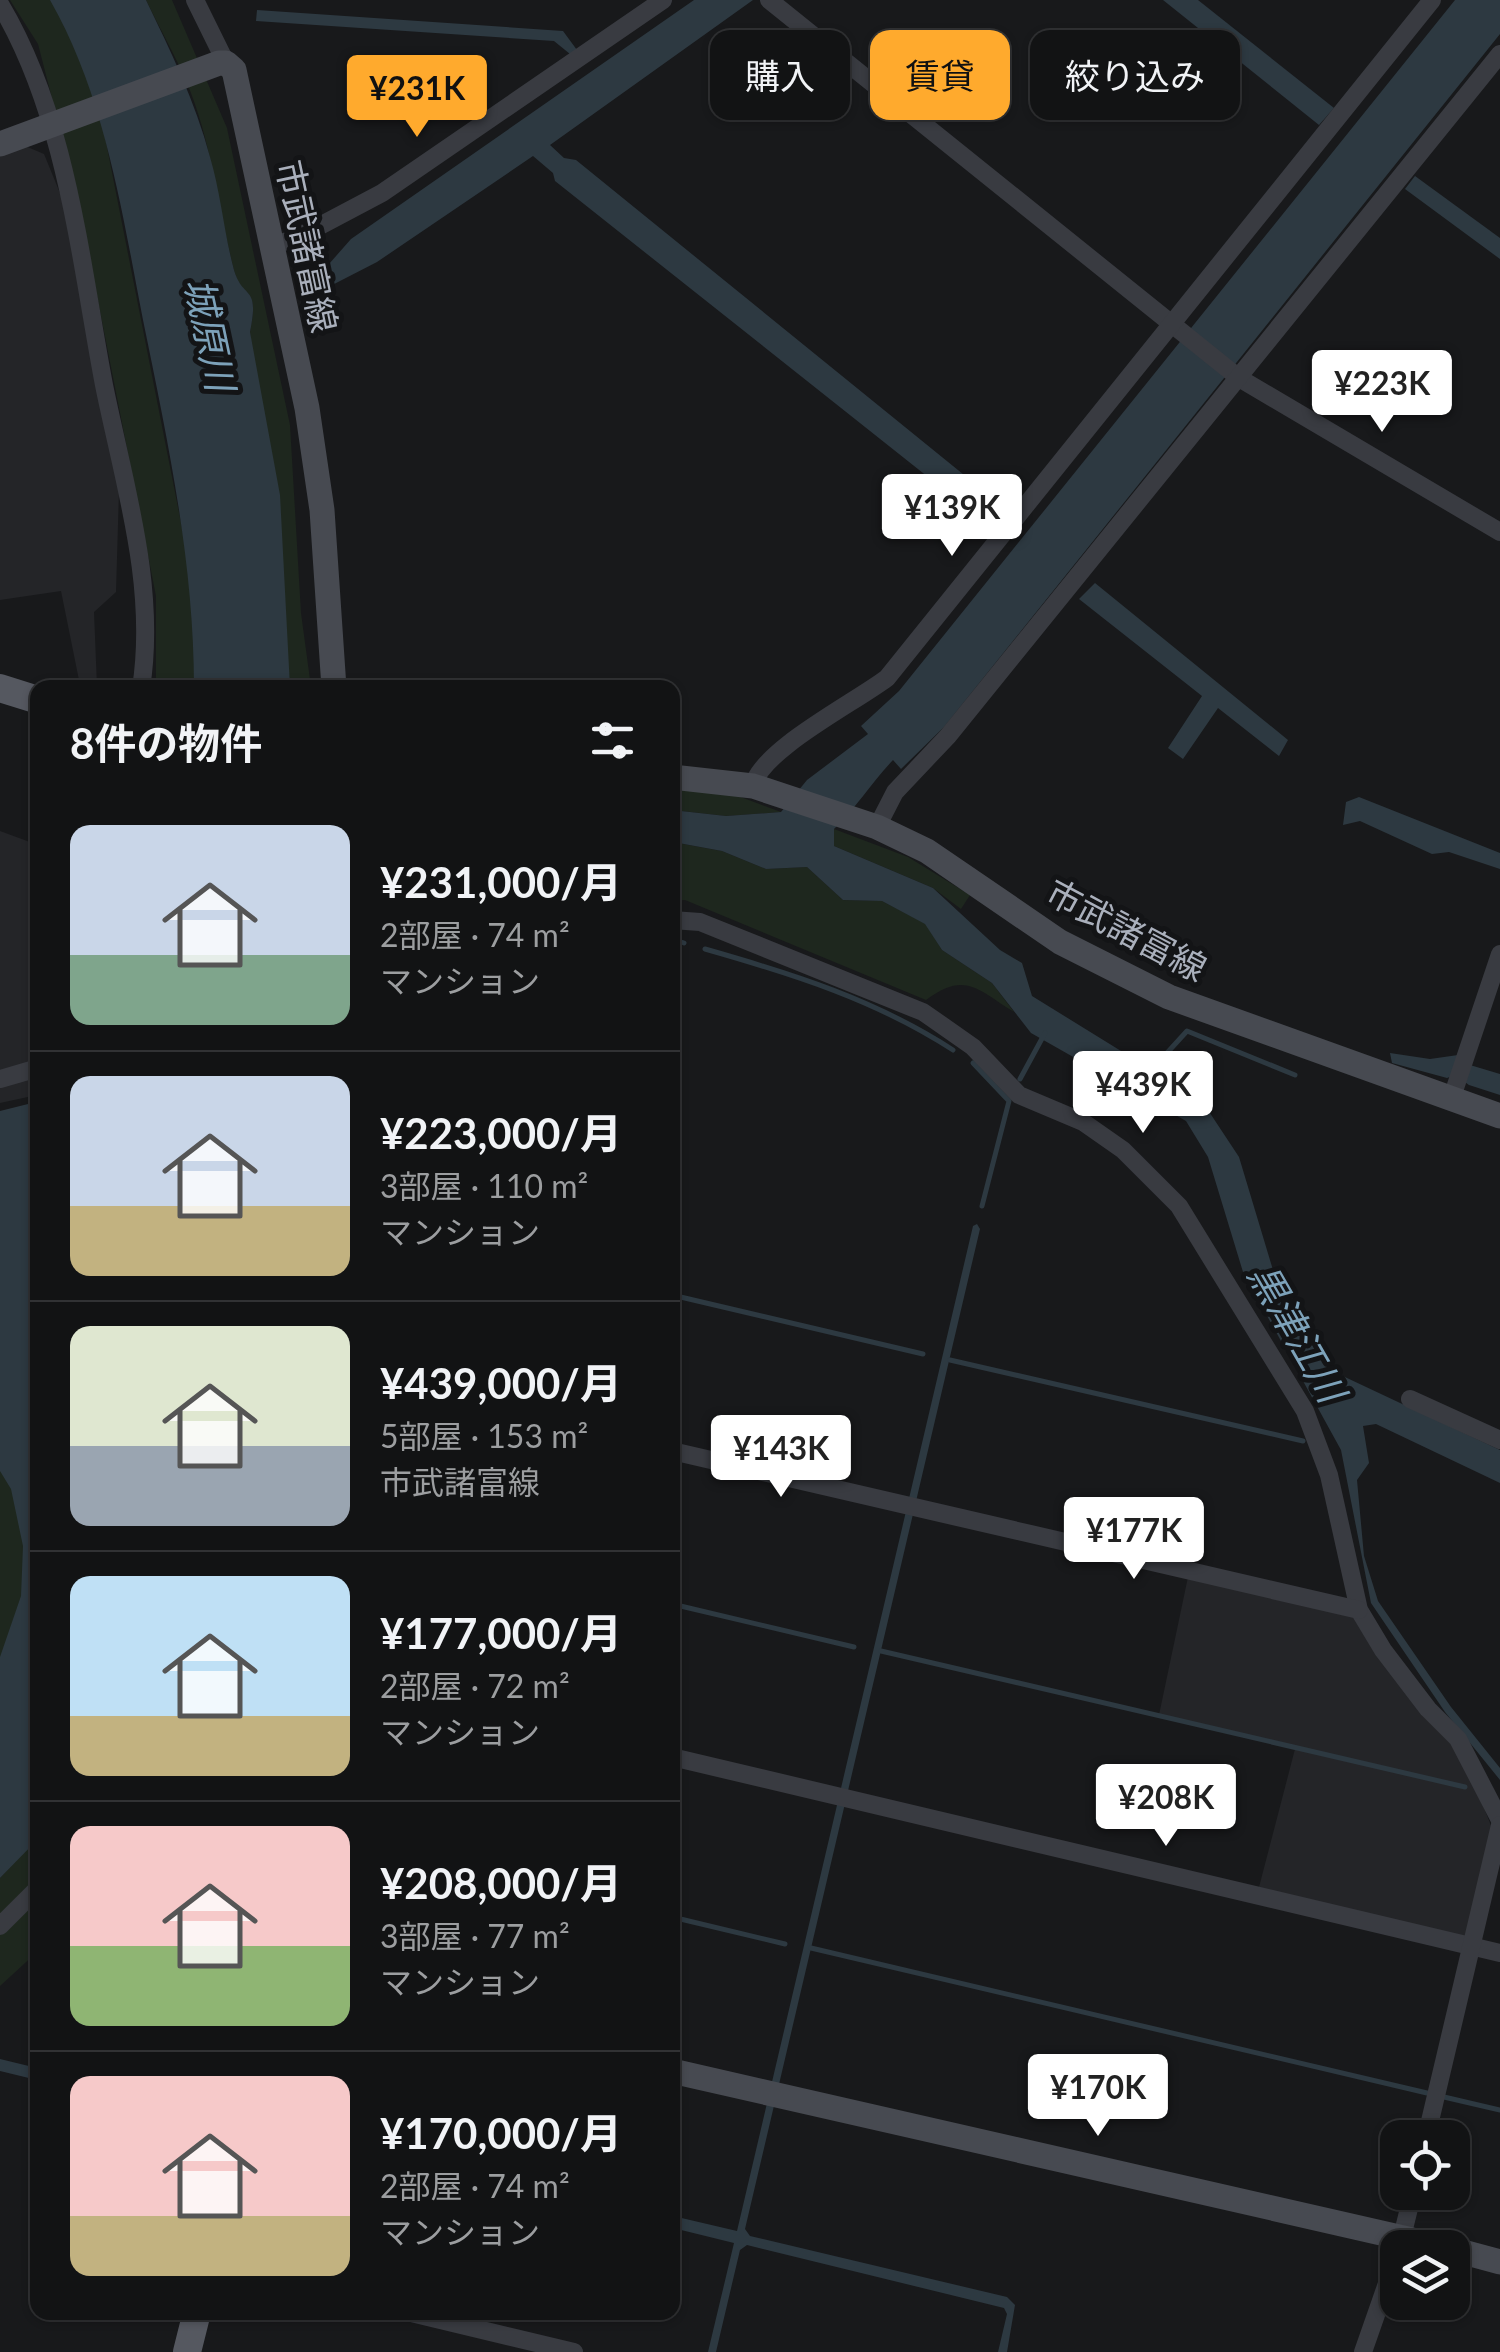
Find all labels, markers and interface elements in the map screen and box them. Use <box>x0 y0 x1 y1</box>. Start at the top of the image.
chip: 購入 <box>710 30 850 120</box>
chip: 賃貸 <box>870 30 1010 120</box>
chip: 絞り込み <box>1030 30 1240 120</box>
pin: ¥231K <box>347 55 487 140</box>
text: ¥231K <box>369 68 465 107</box>
street label: 市武諸富線 <box>269 156 347 336</box>
water label: 城原川 <box>177 273 246 398</box>
pin: ¥223K <box>1312 350 1452 435</box>
text: ¥223K <box>1334 363 1430 402</box>
pin: ¥139K <box>882 474 1022 559</box>
text: ¥139K <box>904 487 1000 526</box>
icon: filters <box>585 713 640 768</box>
text: 8件の物件 <box>70 718 262 768</box>
text: ¥231,000/月 <box>380 857 622 907</box>
icon: home <box>150 865 270 985</box>
street label: 市武諸富線 <box>1040 869 1214 989</box>
text: 2部屋 · 74 m² <box>380 915 570 954</box>
text: マンション <box>380 961 540 1000</box>
pin: ¥439K <box>1073 1051 1213 1136</box>
text: ¥439K <box>1095 1064 1191 1103</box>
text: ¥223,000/月 <box>380 1108 622 1158</box>
icon: home <box>150 1116 270 1236</box>
text: 3部屋 · 110 m² <box>380 1166 588 1205</box>
text: マンション <box>380 1212 540 1251</box>
water label: 黒津江川 <box>1240 1255 1358 1413</box>
text: ¥439,000/月 <box>380 1358 622 1408</box>
icon: home <box>150 1366 270 1486</box>
pin: ¥143K <box>711 1415 851 1500</box>
text: 5部屋 · 153 m² <box>380 1416 588 1455</box>
text: ¥143K <box>733 1428 829 1467</box>
text: 市武諸富線 <box>380 1462 540 1501</box>
pin: ¥177K <box>1064 1497 1204 1582</box>
text: ¥177K <box>1086 1510 1182 1549</box>
text: ¥177,000/月 <box>380 1608 622 1658</box>
icon: home <box>150 1616 270 1736</box>
text: 2部屋 · 72 m² <box>380 1666 570 1705</box>
text: マンション <box>380 1712 540 1751</box>
pin: ¥208K <box>1096 1764 1236 1849</box>
text: ¥208K <box>1118 1777 1214 1816</box>
text: ¥208,000/月 <box>380 1858 622 1908</box>
icon: home <box>150 1866 270 1986</box>
text: 3部屋 · 77 m² <box>380 1916 570 1955</box>
text: マンション <box>380 1962 540 2001</box>
pin: ¥170K <box>1028 2054 1168 2139</box>
text: ¥170K <box>1050 2067 1146 2106</box>
text: ¥170,000/月 <box>380 2108 622 2158</box>
icon: home <box>150 2116 270 2236</box>
map controls <box>1380 2120 1470 2320</box>
button: locate <box>1380 2120 1470 2210</box>
text: 2部屋 · 74 m² <box>380 2166 570 2205</box>
text: マンション <box>380 2212 540 2251</box>
button: layers <box>1380 2230 1470 2320</box>

